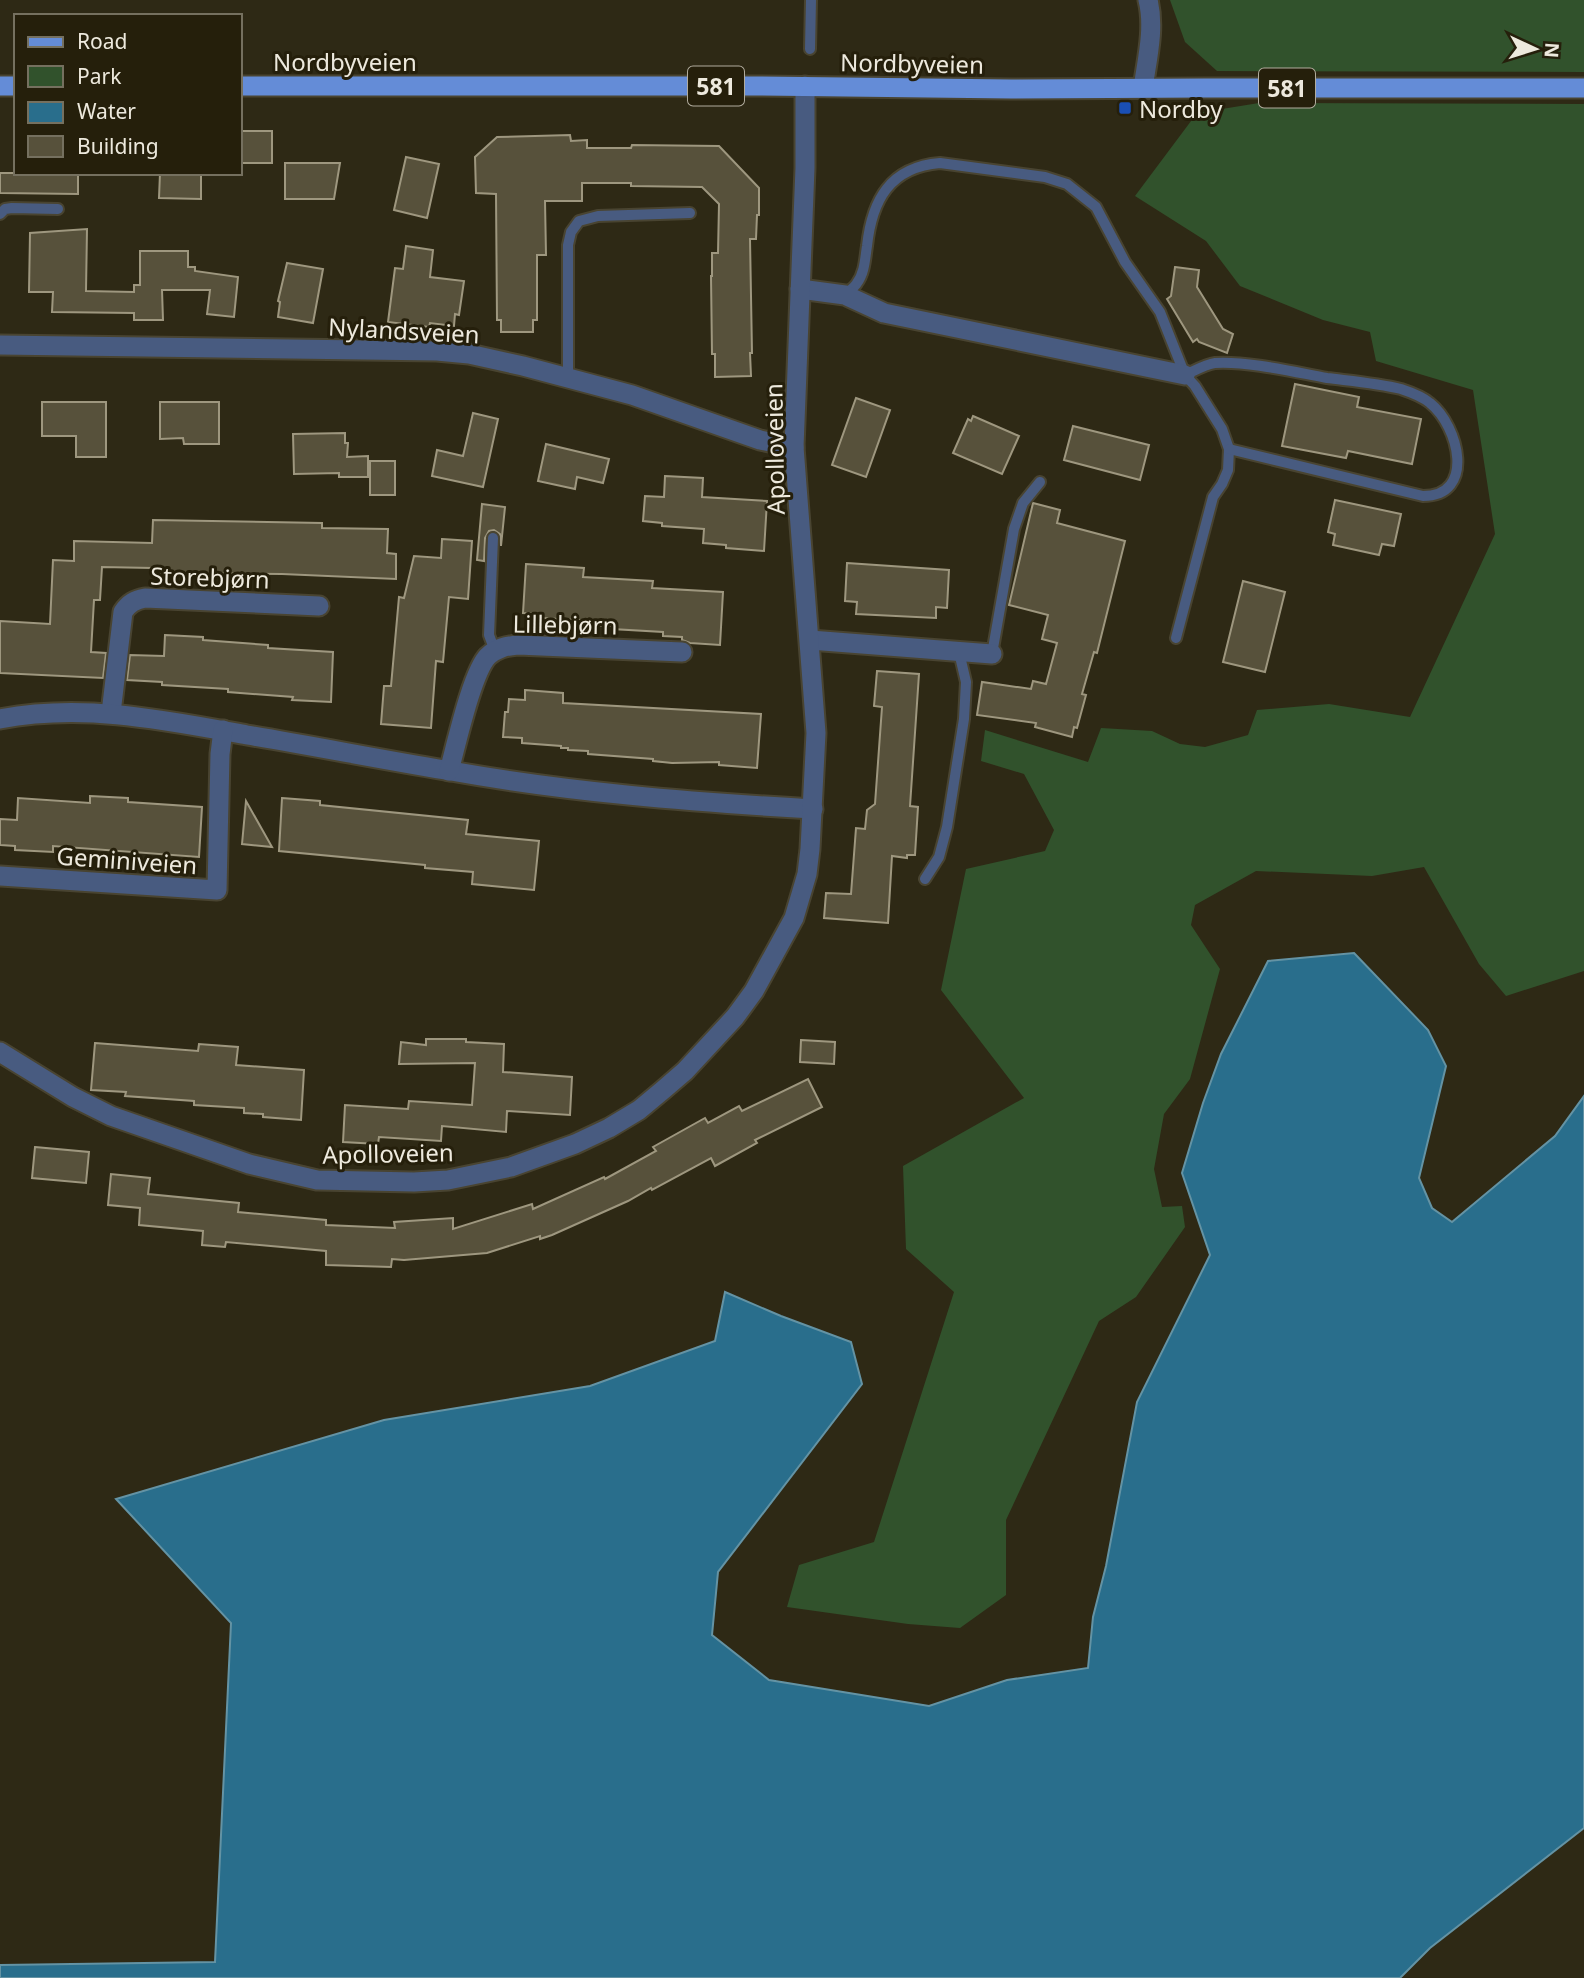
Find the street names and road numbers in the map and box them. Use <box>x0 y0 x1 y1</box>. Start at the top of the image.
street label: Nordbyveien <box>273 45 417 78</box>
street label: Nordbyveien <box>840 45 984 81</box>
road number: 581 <box>688 66 744 106</box>
road number: 581 <box>1259 68 1315 108</box>
street label: Nylandsveien <box>327 310 481 350</box>
street label: Apolloveien <box>756 383 792 515</box>
street label: Storebjørn <box>150 558 270 596</box>
street label: Lillebjørn <box>512 607 618 641</box>
street label: Geminiveien <box>56 839 198 881</box>
street label: Apolloveien <box>322 1135 454 1171</box>

